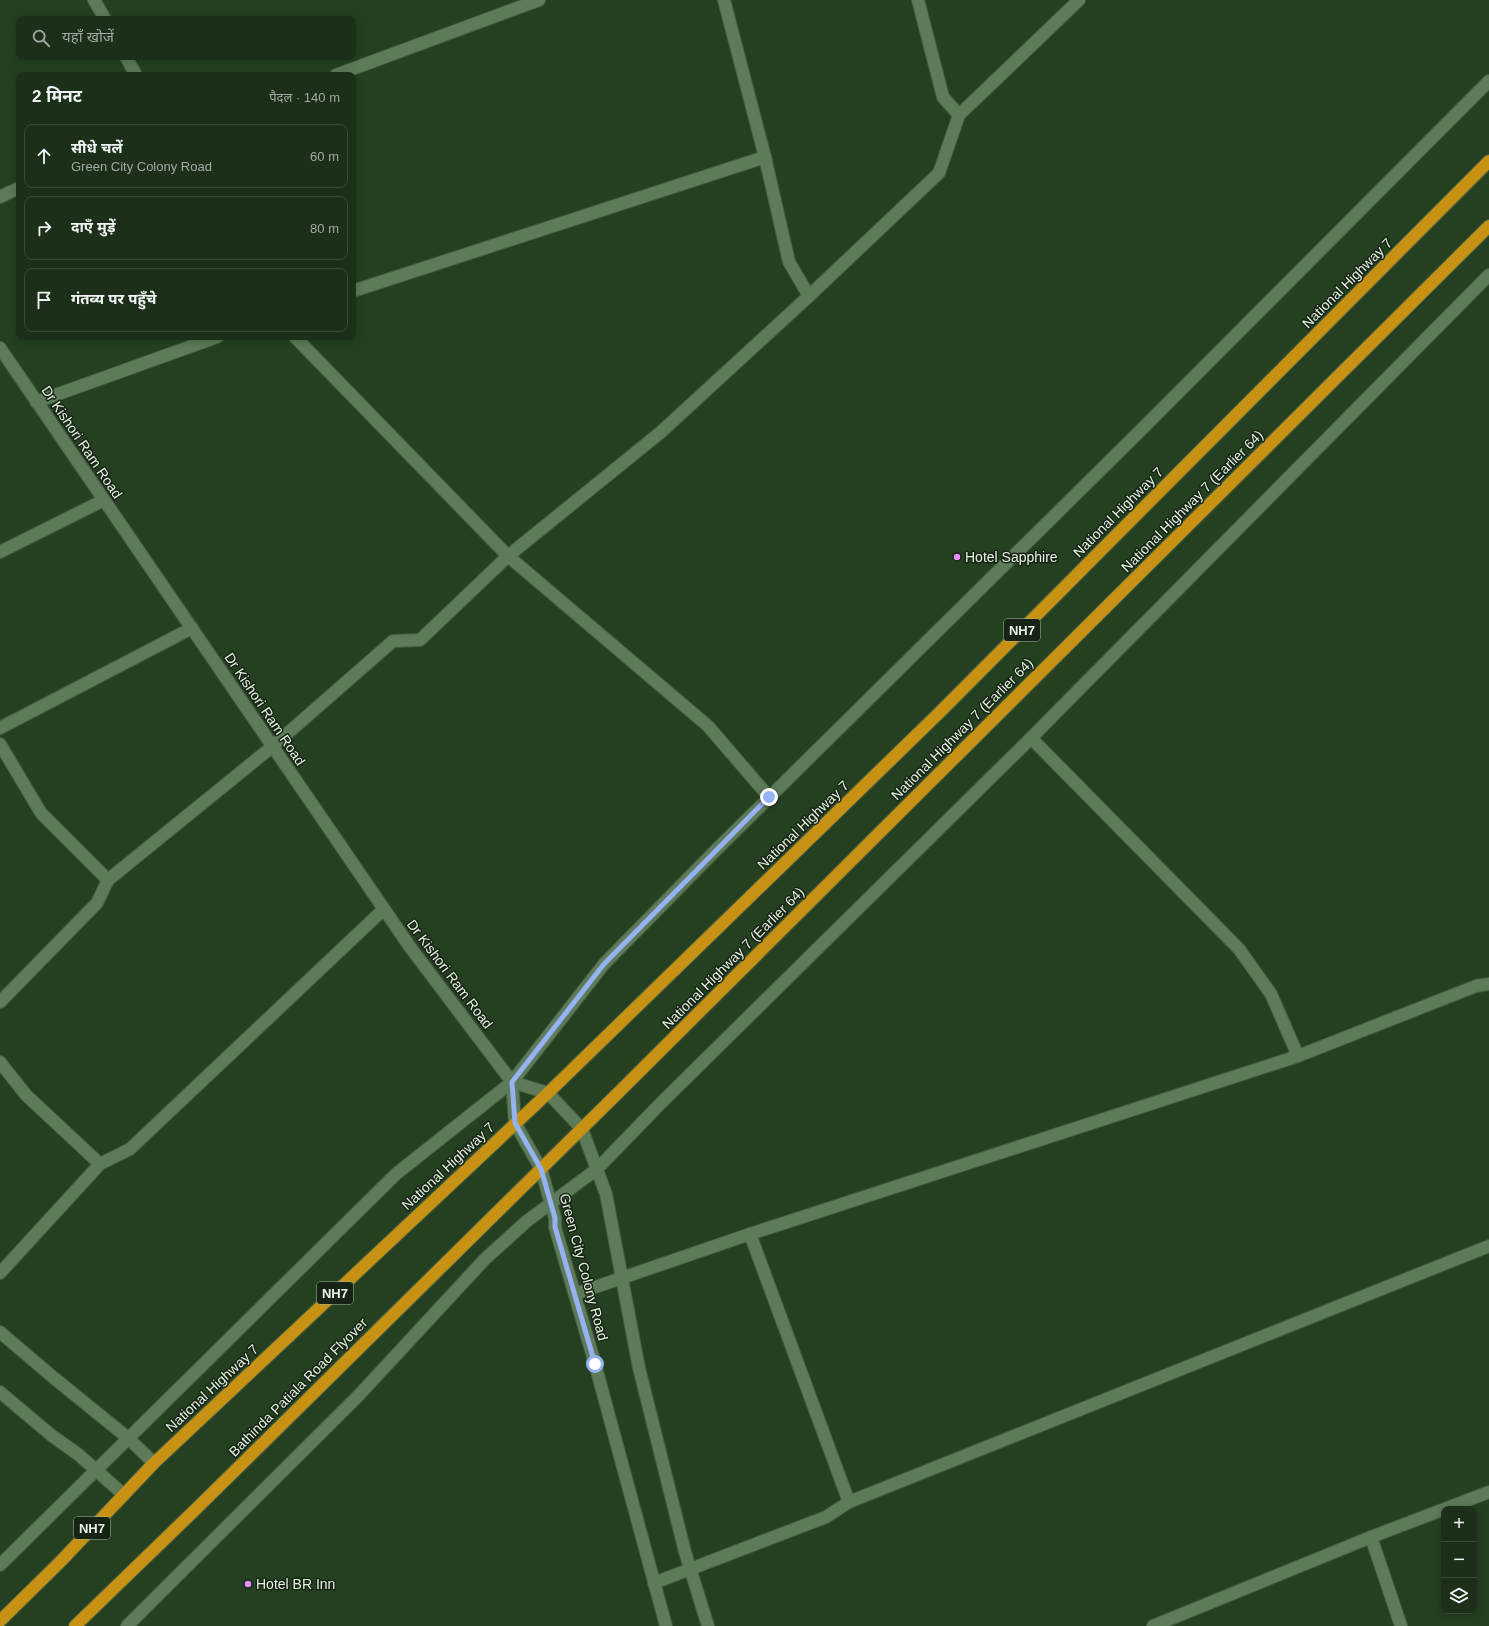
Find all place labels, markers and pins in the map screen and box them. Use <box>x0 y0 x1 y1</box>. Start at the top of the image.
place label: Hotel Sapphire <box>965 549 1058 565</box>
marker: Hotel Sapphire <box>952 552 962 562</box>
place label: Hotel BR Inn <box>256 1576 335 1592</box>
marker: Hotel BR Inn <box>243 1579 253 1589</box>

